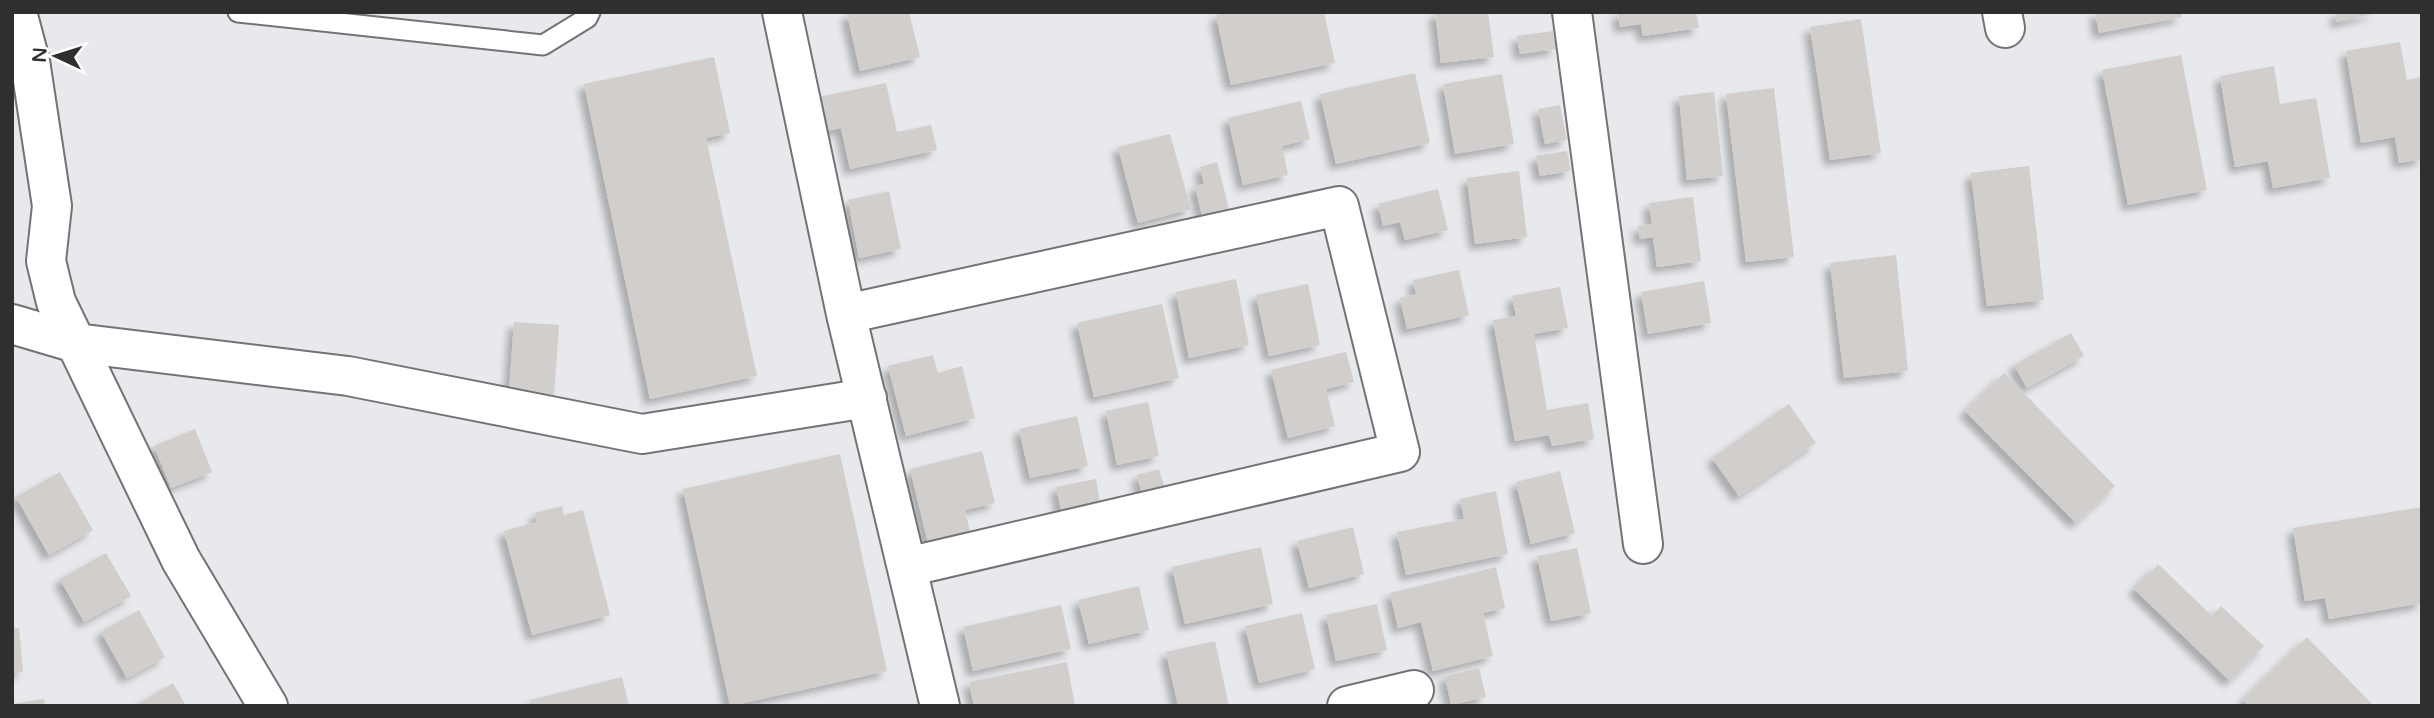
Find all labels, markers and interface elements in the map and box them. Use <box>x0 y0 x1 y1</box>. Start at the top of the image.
north arrow <box>21 21 91 91</box>
text: N <box>29 47 52 63</box>

